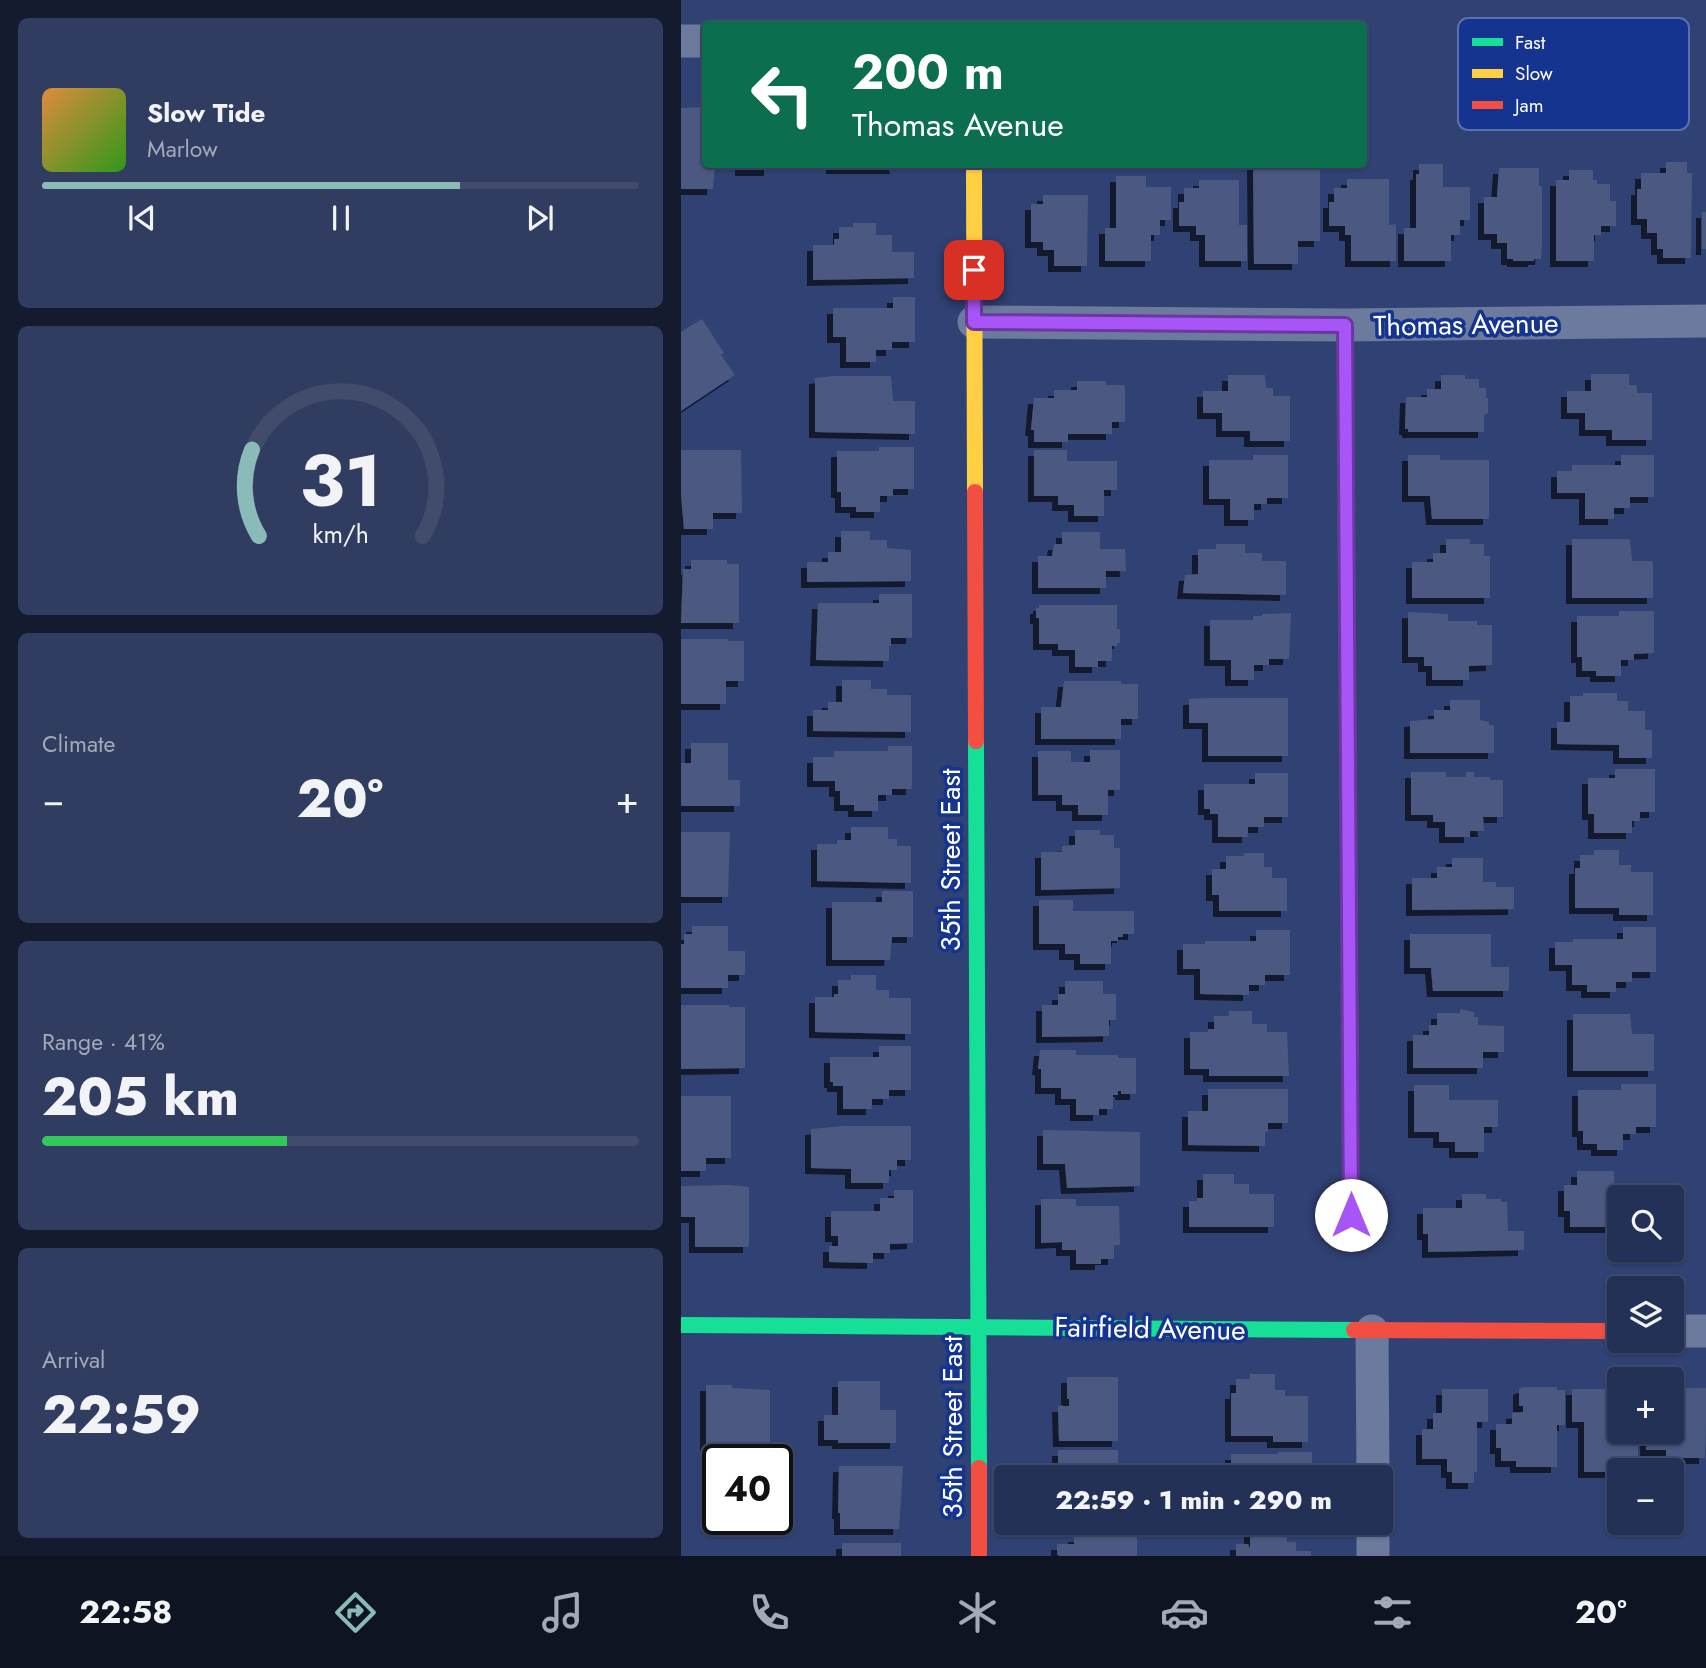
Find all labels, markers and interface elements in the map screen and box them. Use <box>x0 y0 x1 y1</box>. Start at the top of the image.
legend <box>1458 18 1689 130</box>
text: Fast <box>1515 29 1546 56</box>
text: 200 m <box>852 37 1004 107</box>
icon: left <box>737 49 828 140</box>
text: Slow <box>1515 60 1553 87</box>
text: Jam <box>1512 92 1544 119</box>
text: Slow Tide <box>147 94 266 132</box>
text: Thomas Avenue <box>852 102 1064 148</box>
text: Marlow <box>147 132 218 166</box>
icon: previous <box>123 199 161 237</box>
icon: pause <box>322 199 360 237</box>
icon: next <box>521 199 559 237</box>
pin <box>944 240 1004 300</box>
icon: arrive <box>955 251 993 289</box>
street label: Thomas Avenue <box>1373 302 1559 347</box>
text: 31 <box>299 429 382 534</box>
text: km/h <box>312 516 369 552</box>
text: Climate <box>42 727 115 761</box>
text: 20° <box>297 761 383 837</box>
street label: 35th Street East <box>930 768 971 951</box>
text: − <box>42 772 64 827</box>
text: + <box>616 772 639 827</box>
text: Range · 41% <box>42 1025 165 1059</box>
text: 205 km <box>42 1059 239 1135</box>
position arrow <box>1314 1178 1388 1252</box>
map controls <box>1607 1185 1684 1535</box>
button: search <box>1607 1185 1684 1262</box>
button: layers <box>1607 1276 1684 1353</box>
street label: Fairfield Avenue <box>1054 1306 1246 1351</box>
street label: 35th Street East <box>932 1335 973 1518</box>
text: Arrival <box>42 1343 105 1377</box>
button: + <box>1607 1367 1684 1444</box>
text: 22:59 <box>42 1377 201 1453</box>
speed limit sign: 40 <box>702 1444 793 1535</box>
button: − <box>1607 1458 1684 1535</box>
text: 22:59 · 1 min · 290 m <box>1055 1481 1332 1519</box>
icon: directions <box>331 1588 380 1637</box>
icon: music <box>538 1588 587 1637</box>
icon: phone <box>745 1588 794 1637</box>
icon: climate <box>953 1588 1002 1637</box>
icon: car <box>1160 1588 1209 1637</box>
icon: filters <box>1368 1588 1417 1637</box>
text: 22:58 <box>79 1589 172 1635</box>
text: 20° <box>1575 1589 1627 1635</box>

